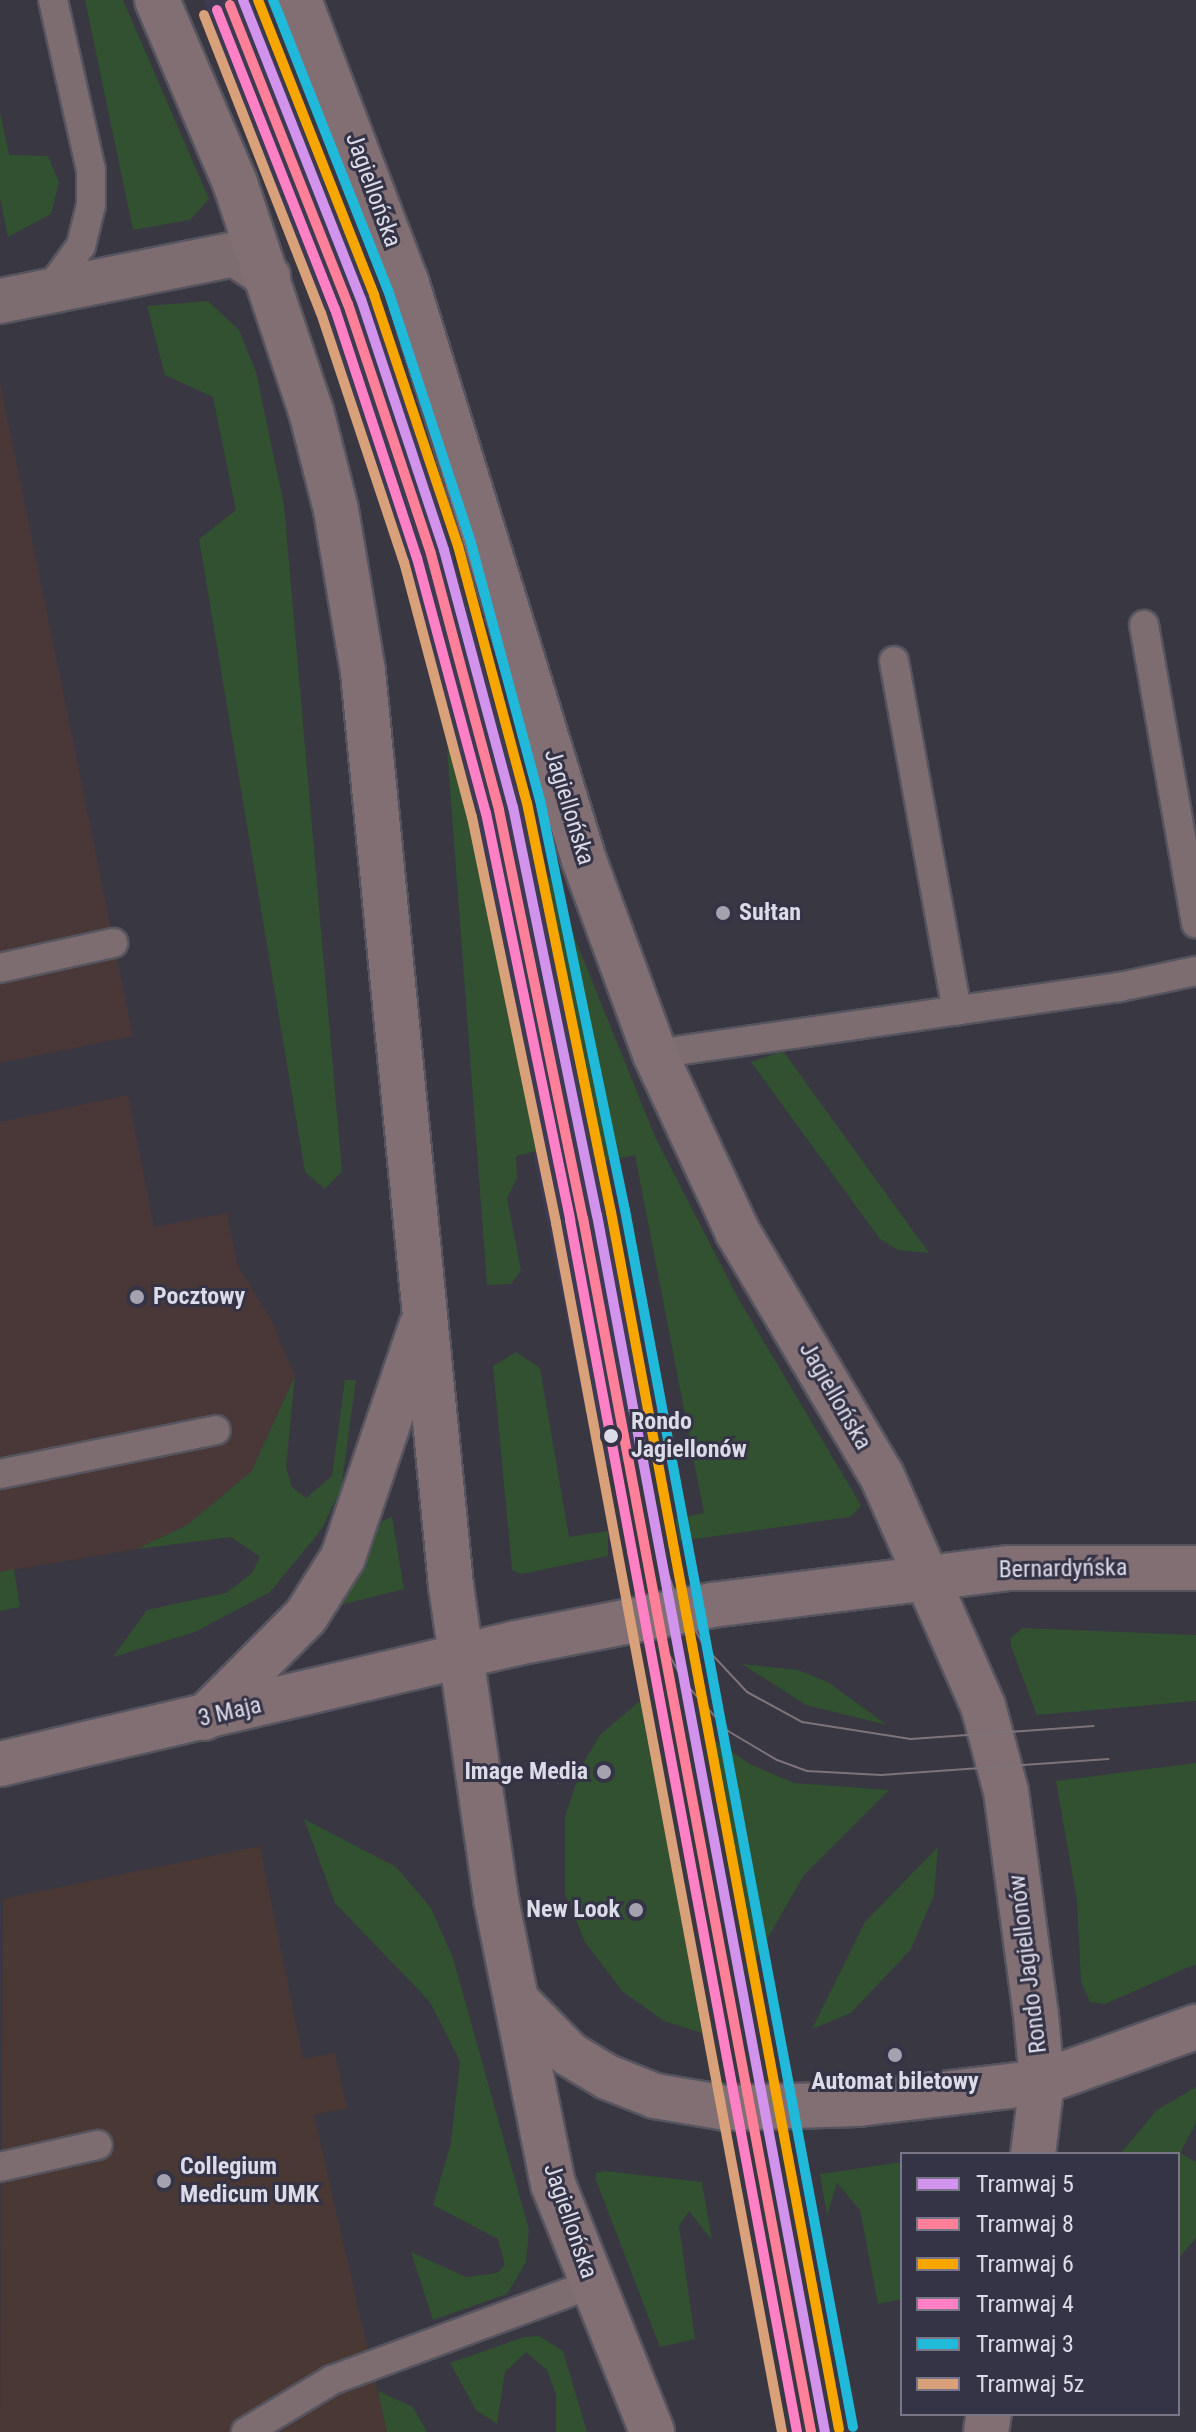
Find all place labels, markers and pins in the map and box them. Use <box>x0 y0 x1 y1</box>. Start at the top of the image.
place label: Sułtan <box>739 899 801 927</box>
marker: Sułtan <box>714 904 732 922</box>
place label: Pocztowy <box>153 1283 245 1311</box>
marker: Pocztowy <box>128 1288 146 1306</box>
place label: Rondo Jagiellonów <box>631 1408 747 1464</box>
marker: Rondo Jagiellonów <box>598 1423 624 1449</box>
place label: Image Media <box>464 1758 588 1786</box>
marker: Image Media <box>595 1763 613 1781</box>
place label: New Look <box>526 1896 620 1924</box>
marker: New Look <box>627 1901 645 1919</box>
marker: Automat biletowy <box>886 2046 904 2064</box>
place label: Automat biletowy <box>811 2068 979 2096</box>
place label: Collegium Medicum UMK <box>180 2153 319 2209</box>
marker: Collegium Medicum UMK <box>155 2172 173 2190</box>

